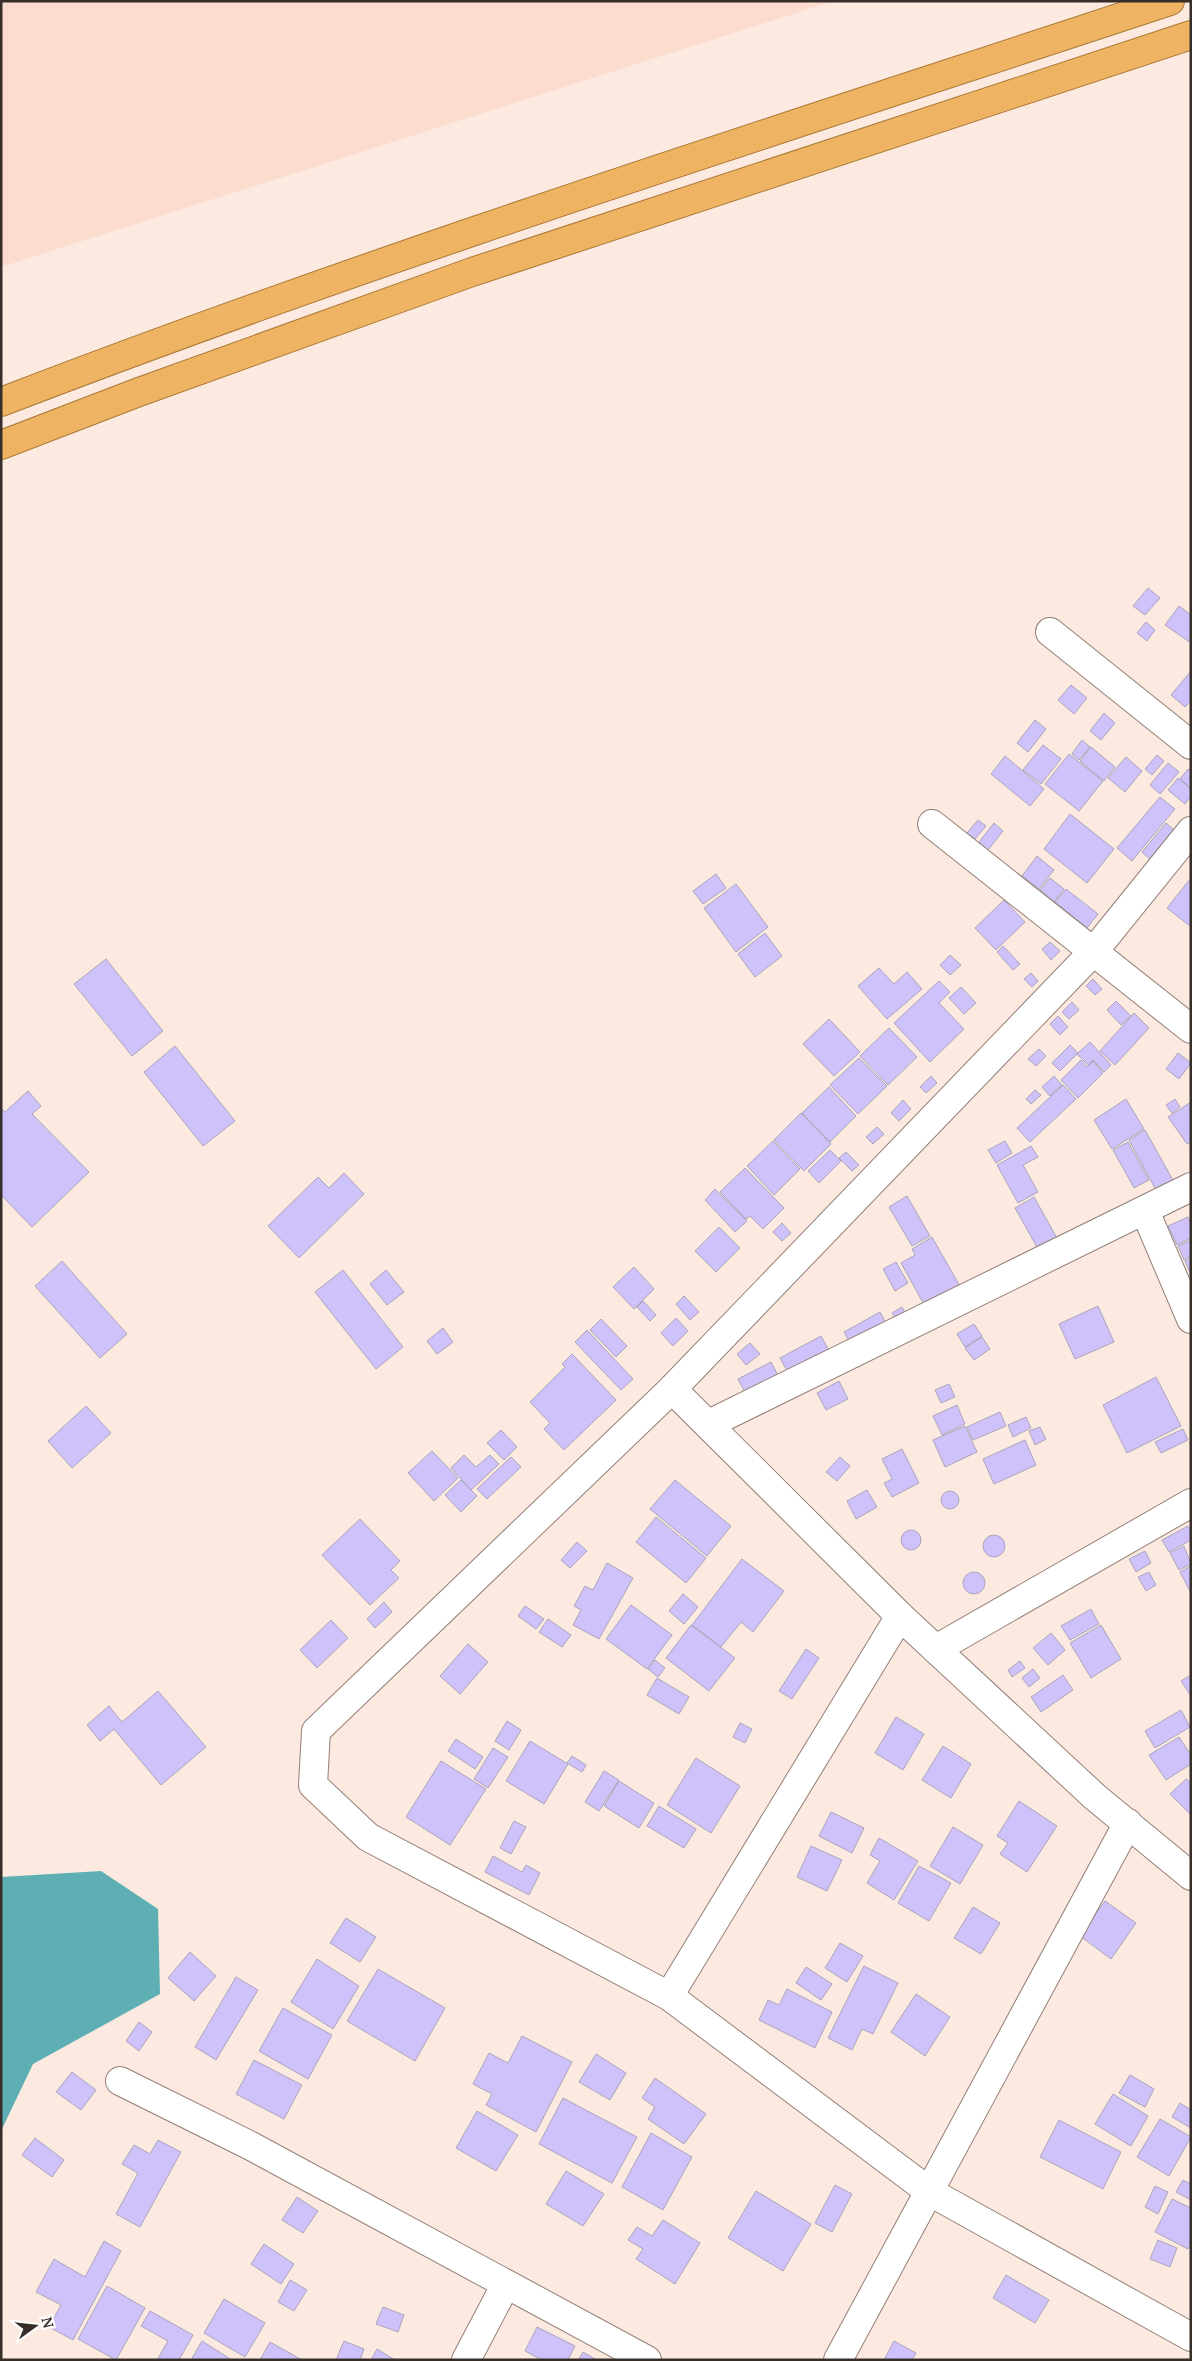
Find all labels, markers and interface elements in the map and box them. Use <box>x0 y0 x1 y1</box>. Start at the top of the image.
north arrow <box>10 2301 60 2351</box>
text: N <box>37 2315 59 2330</box>

